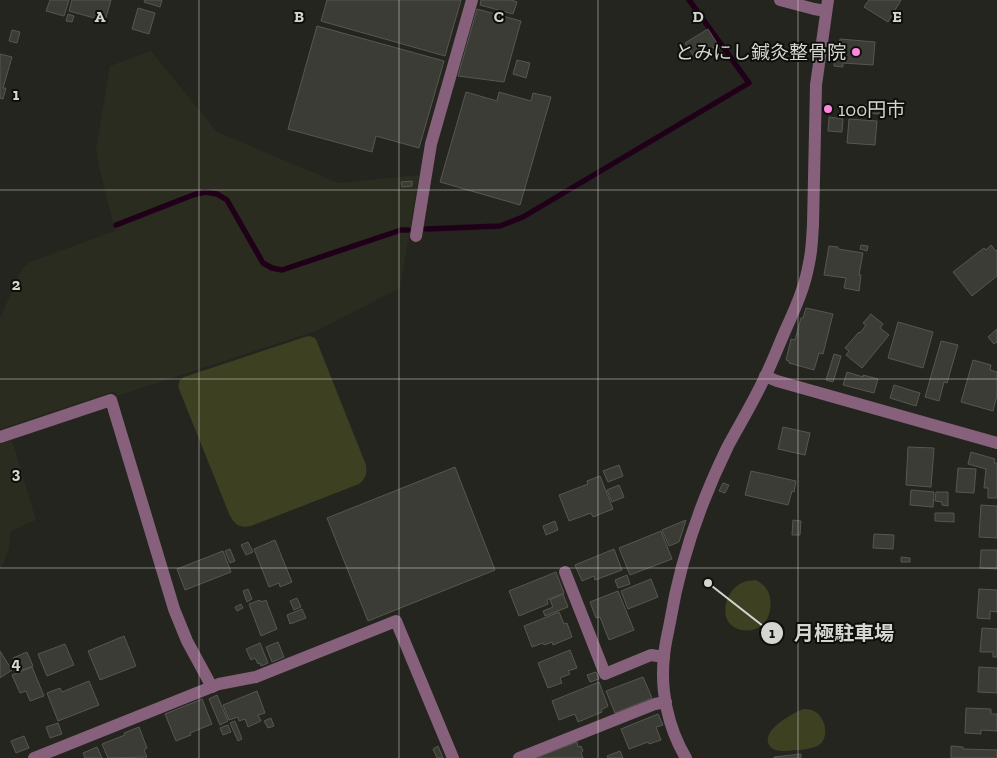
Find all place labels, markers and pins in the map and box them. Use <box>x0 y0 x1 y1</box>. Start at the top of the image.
place label: とみにし鍼灸整骨院 <box>675 41 846 64</box>
marker: とみにし鍼灸整骨院 <box>850 46 862 58</box>
place label: 100円市 <box>838 98 905 121</box>
marker: 100円市 <box>822 103 834 115</box>
callout: 月極駐車場 <box>759 615 904 650</box>

